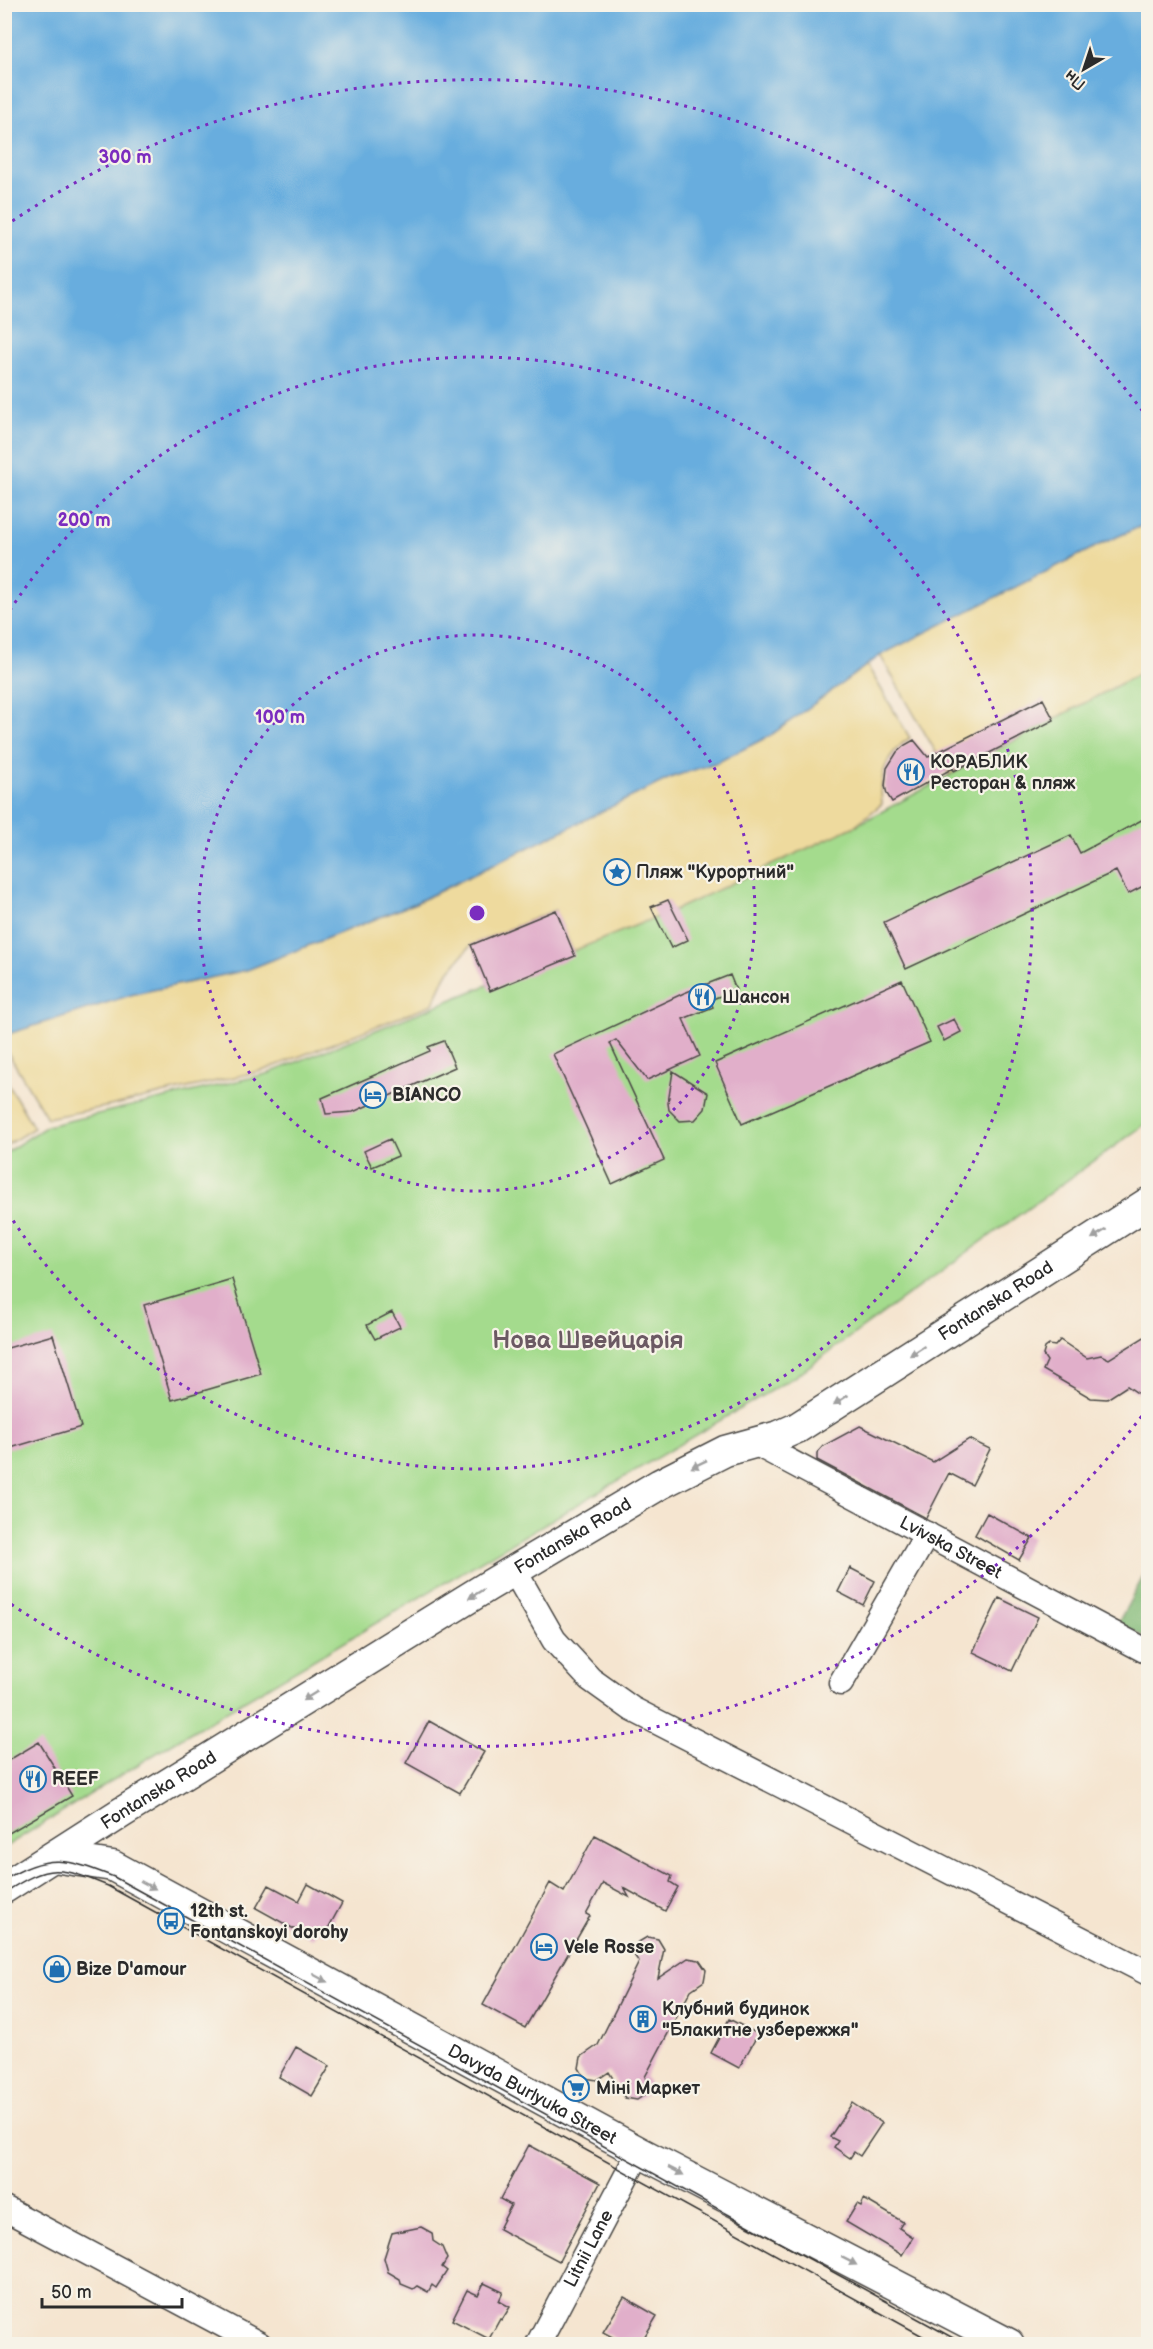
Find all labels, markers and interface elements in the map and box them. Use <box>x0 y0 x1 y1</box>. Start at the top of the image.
north arrow <box>1054 39 1114 99</box>
text: Пн <box>1061 65 1090 94</box>
text: 300 m <box>98 147 152 168</box>
text: 200 m <box>57 510 111 531</box>
text: 100 m <box>255 707 305 728</box>
place label: КОРАБЛИК Ресторан & пляж <box>930 752 1076 794</box>
restaurant icon: КОРАБЛИК Ресторан & пляж <box>896 757 926 787</box>
place icon: Пляж "Курортний" <box>602 857 632 887</box>
place label: Пляж "Курортний" <box>636 862 794 883</box>
centre of rings <box>467 903 487 923</box>
restaurant icon: Шансон <box>687 982 717 1012</box>
place label: Шансон <box>722 987 790 1008</box>
hotel icon: BIANCO <box>358 1080 388 1110</box>
place label: BIANCO <box>392 1085 461 1106</box>
one-way arrow <box>1091 1229 1107 1240</box>
street label: Fontanska Road <box>935 1257 1057 1346</box>
district label: Нова Швейцарія <box>492 1326 684 1355</box>
one-way arrow <box>909 1345 925 1356</box>
one-way arrow <box>833 1394 849 1405</box>
one-way arrow <box>690 1459 707 1468</box>
street label: Fontanska Road <box>511 1493 635 1579</box>
street label: Lvivska Street <box>896 1512 1006 1584</box>
one-way arrow <box>468 1588 484 1599</box>
one-way arrow <box>302 1691 318 1702</box>
street label: Fontanska Road <box>97 1747 220 1834</box>
restaurant icon: REEF <box>18 1764 48 1794</box>
place label: REEF <box>52 1769 99 1790</box>
one-way arrow <box>140 1880 157 1890</box>
place label: 12th st. Fontanskoyi dorohy <box>190 1901 349 1943</box>
bus stop icon: 12th st. Fontanskoyi dorohy <box>156 1906 186 1936</box>
hotel icon: Vele Rosse <box>529 1932 559 1962</box>
place label: Vele Rosse <box>564 1937 654 1958</box>
shop icon: Bize D'amour <box>42 1954 72 1984</box>
place label: Bize D'amour <box>76 1959 187 1980</box>
one-way arrow <box>312 1973 329 1983</box>
place label: Клубний будинок "Блакитне узбережжя" <box>662 1999 859 2041</box>
building icon: Клубний будинок "Блакитне узбережжя" <box>628 2004 658 2034</box>
street label: Davyda Burlyuka Street <box>444 2040 621 2149</box>
supermarket icon: Міні Маркет <box>561 2073 591 2103</box>
place label: Міні Маркет <box>596 2078 701 2099</box>
one-way arrow <box>667 2167 684 2176</box>
street label: Litnii Lane <box>560 2206 618 2291</box>
one-way arrow <box>841 2256 858 2266</box>
scale bar <box>42 2271 182 2309</box>
text: 50 m <box>51 2282 92 2303</box>

